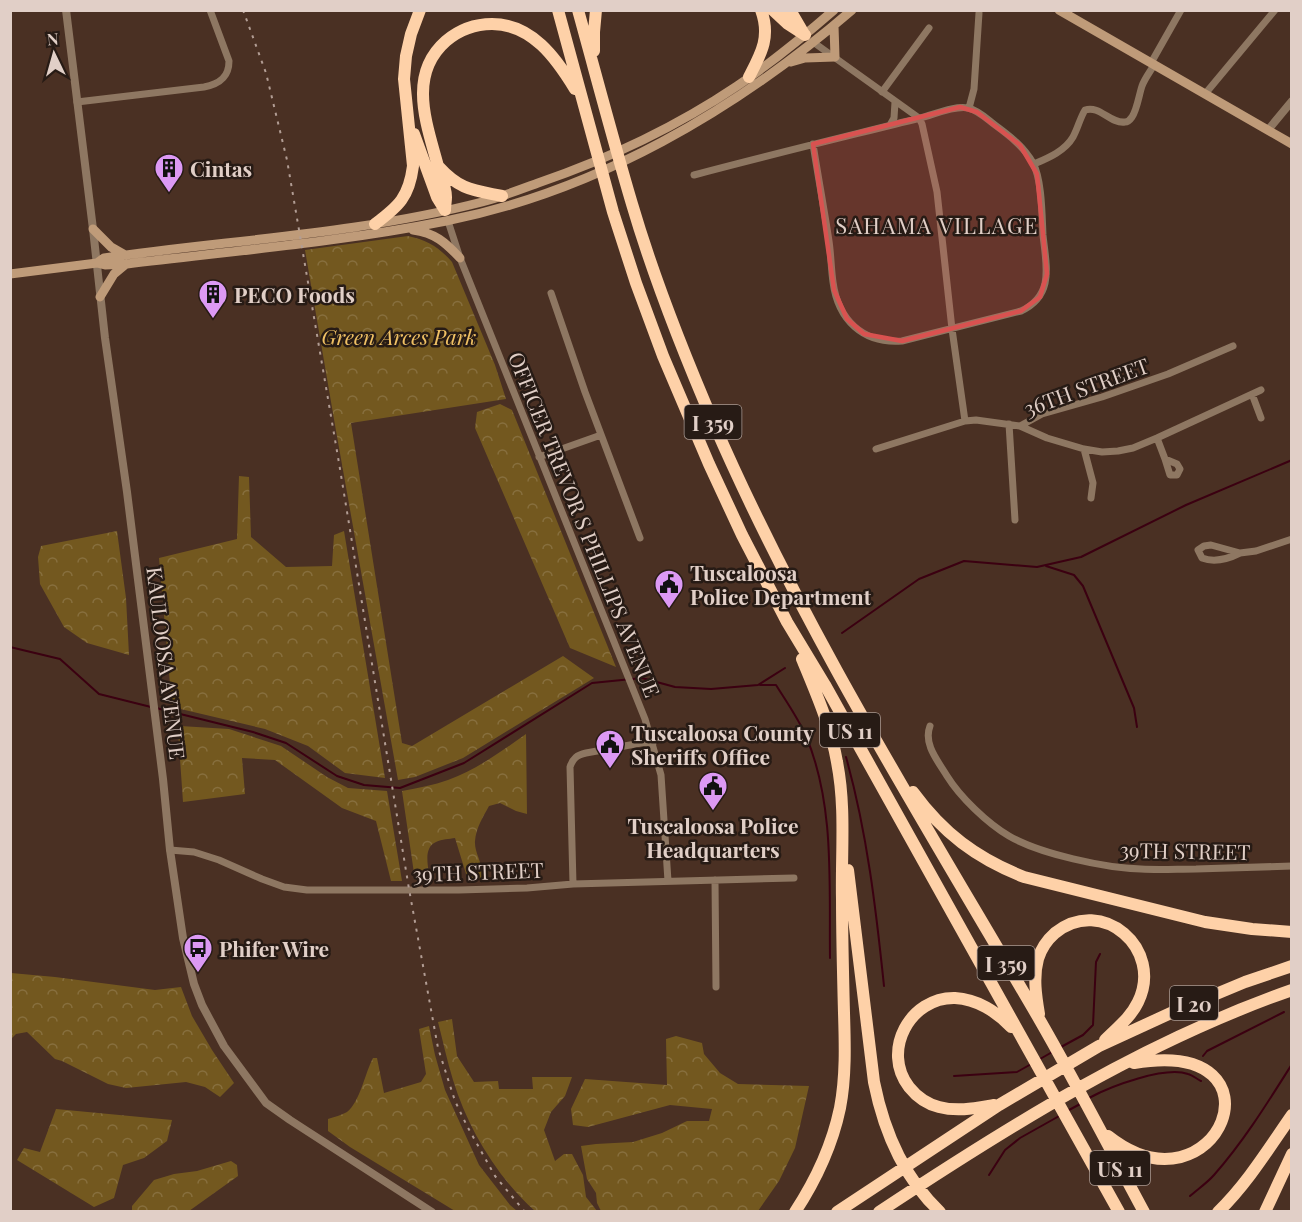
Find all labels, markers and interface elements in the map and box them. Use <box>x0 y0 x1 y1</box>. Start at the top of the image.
north arrow <box>24 24 84 84</box>
text: N <box>46 28 60 50</box>
building icon: Cintas <box>153 152 185 194</box>
place label: Cintas <box>190 154 252 182</box>
district label: SAHAMA VILLAGE <box>835 210 1039 240</box>
building icon: PECO Foods <box>197 278 229 320</box>
place label: PECO Foods <box>234 280 355 308</box>
park label: Green Arces Park <box>322 322 477 350</box>
street label: OFFICER TREVOR S PHILLIPS AVENUE <box>503 347 667 701</box>
street label: 36TH STREET <box>1020 350 1152 422</box>
road number: I 359 <box>684 405 742 439</box>
place label: Tuscaloosa Police Department <box>690 558 872 610</box>
street label: KAULOOSA AVENUE <box>141 565 193 761</box>
public building icon: Tuscaloosa Police Department <box>653 568 685 610</box>
road number: US 11 <box>820 713 880 747</box>
place label: Tuscaloosa County Sheriffs Office <box>631 718 814 770</box>
public building icon: Tuscaloosa County Sheriffs Office <box>594 728 626 770</box>
public building icon: Tuscaloosa Police Headquarters <box>697 770 729 812</box>
place label: Tuscaloosa Police Headquarters <box>627 811 799 863</box>
street label: 39TH STREET <box>1119 835 1251 865</box>
street label: 39TH STREET <box>412 855 544 887</box>
bus stop icon: Phifer Wire <box>182 932 214 974</box>
place label: Phifer Wire <box>219 934 329 962</box>
road number: I 359 <box>978 946 1034 980</box>
road number: I 20 <box>1170 986 1218 1020</box>
road number: US 11 <box>1090 1151 1150 1185</box>

